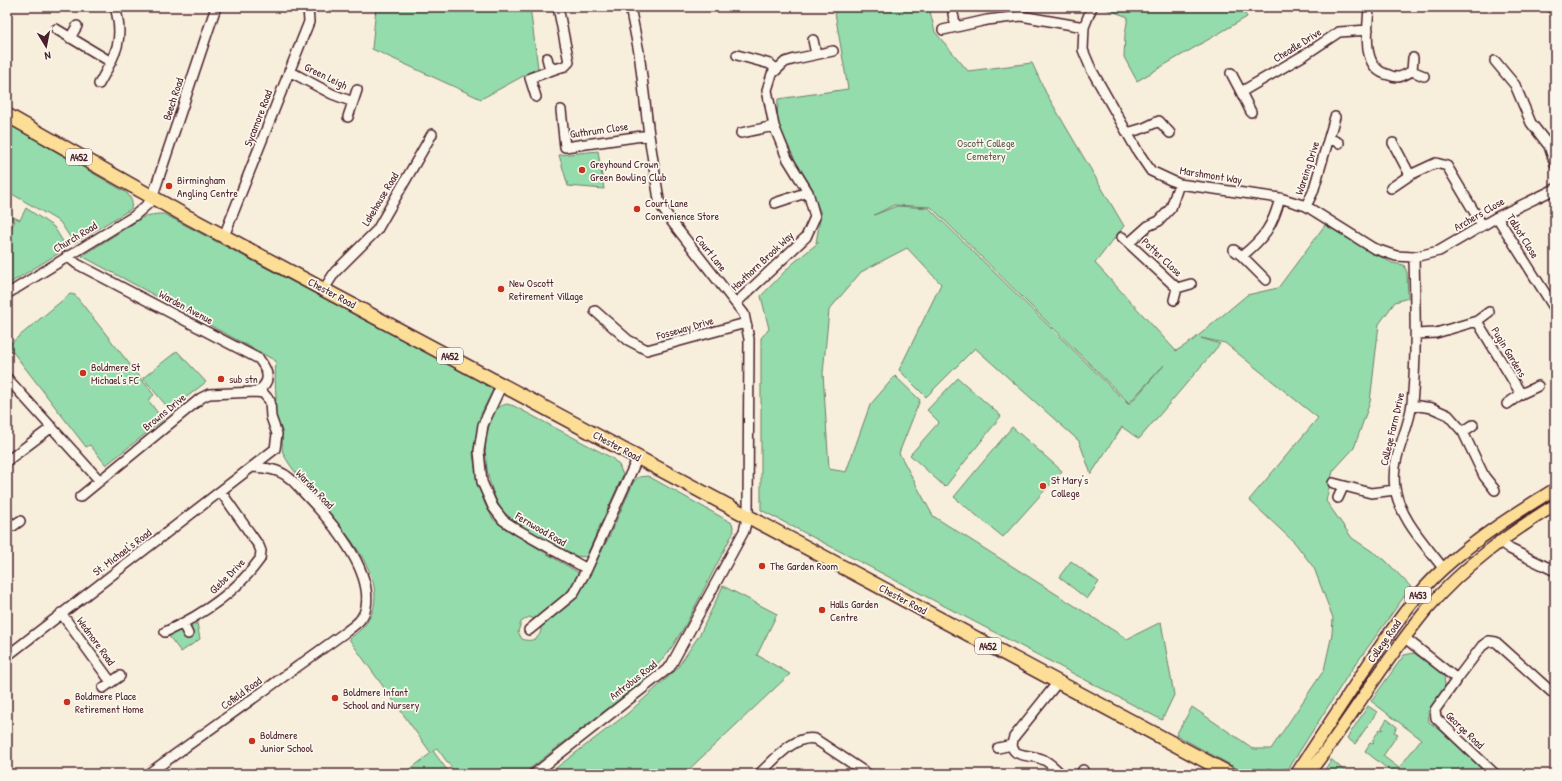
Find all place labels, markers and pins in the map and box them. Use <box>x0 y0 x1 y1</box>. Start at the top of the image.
place label: Greyhound Crown Green Bowling Club <box>590 157 667 184</box>
marker: Greyhound Crown Green Bowling Club <box>577 165 587 175</box>
place label: Birmingham Angling Centre <box>177 173 238 200</box>
marker: Birmingham Angling Centre <box>164 181 174 191</box>
place label: Court Lane Convenience Store <box>645 196 720 223</box>
marker: Court Lane Convenience Store <box>632 204 642 214</box>
place label: New Oscott Retirement Village <box>509 276 584 303</box>
marker: New Oscott Retirement Village <box>496 284 506 294</box>
place label: Boldmere St Michael's FC <box>91 360 140 387</box>
marker: Boldmere St Michael's FC <box>78 368 88 378</box>
place label: sub stn <box>229 372 258 386</box>
marker: sub stn <box>216 374 226 384</box>
place label: St Mary's College <box>1051 473 1088 500</box>
marker: St Mary's College <box>1038 481 1048 491</box>
place label: The Garden Room <box>770 559 839 573</box>
marker: The Garden Room <box>757 561 767 571</box>
place label: Halls Garden Centre <box>830 597 878 624</box>
marker: Halls Garden Centre <box>817 605 827 615</box>
place label: Boldmere Infant School and Nursery <box>343 685 420 712</box>
place label: Boldmere Place Retirement Home <box>75 689 144 716</box>
marker: Boldmere Infant School and Nursery <box>330 693 340 703</box>
marker: Boldmere Place Retirement Home <box>62 697 72 707</box>
place label: Boldmere Junior School <box>260 728 313 755</box>
marker: Boldmere Junior School <box>247 736 257 746</box>

